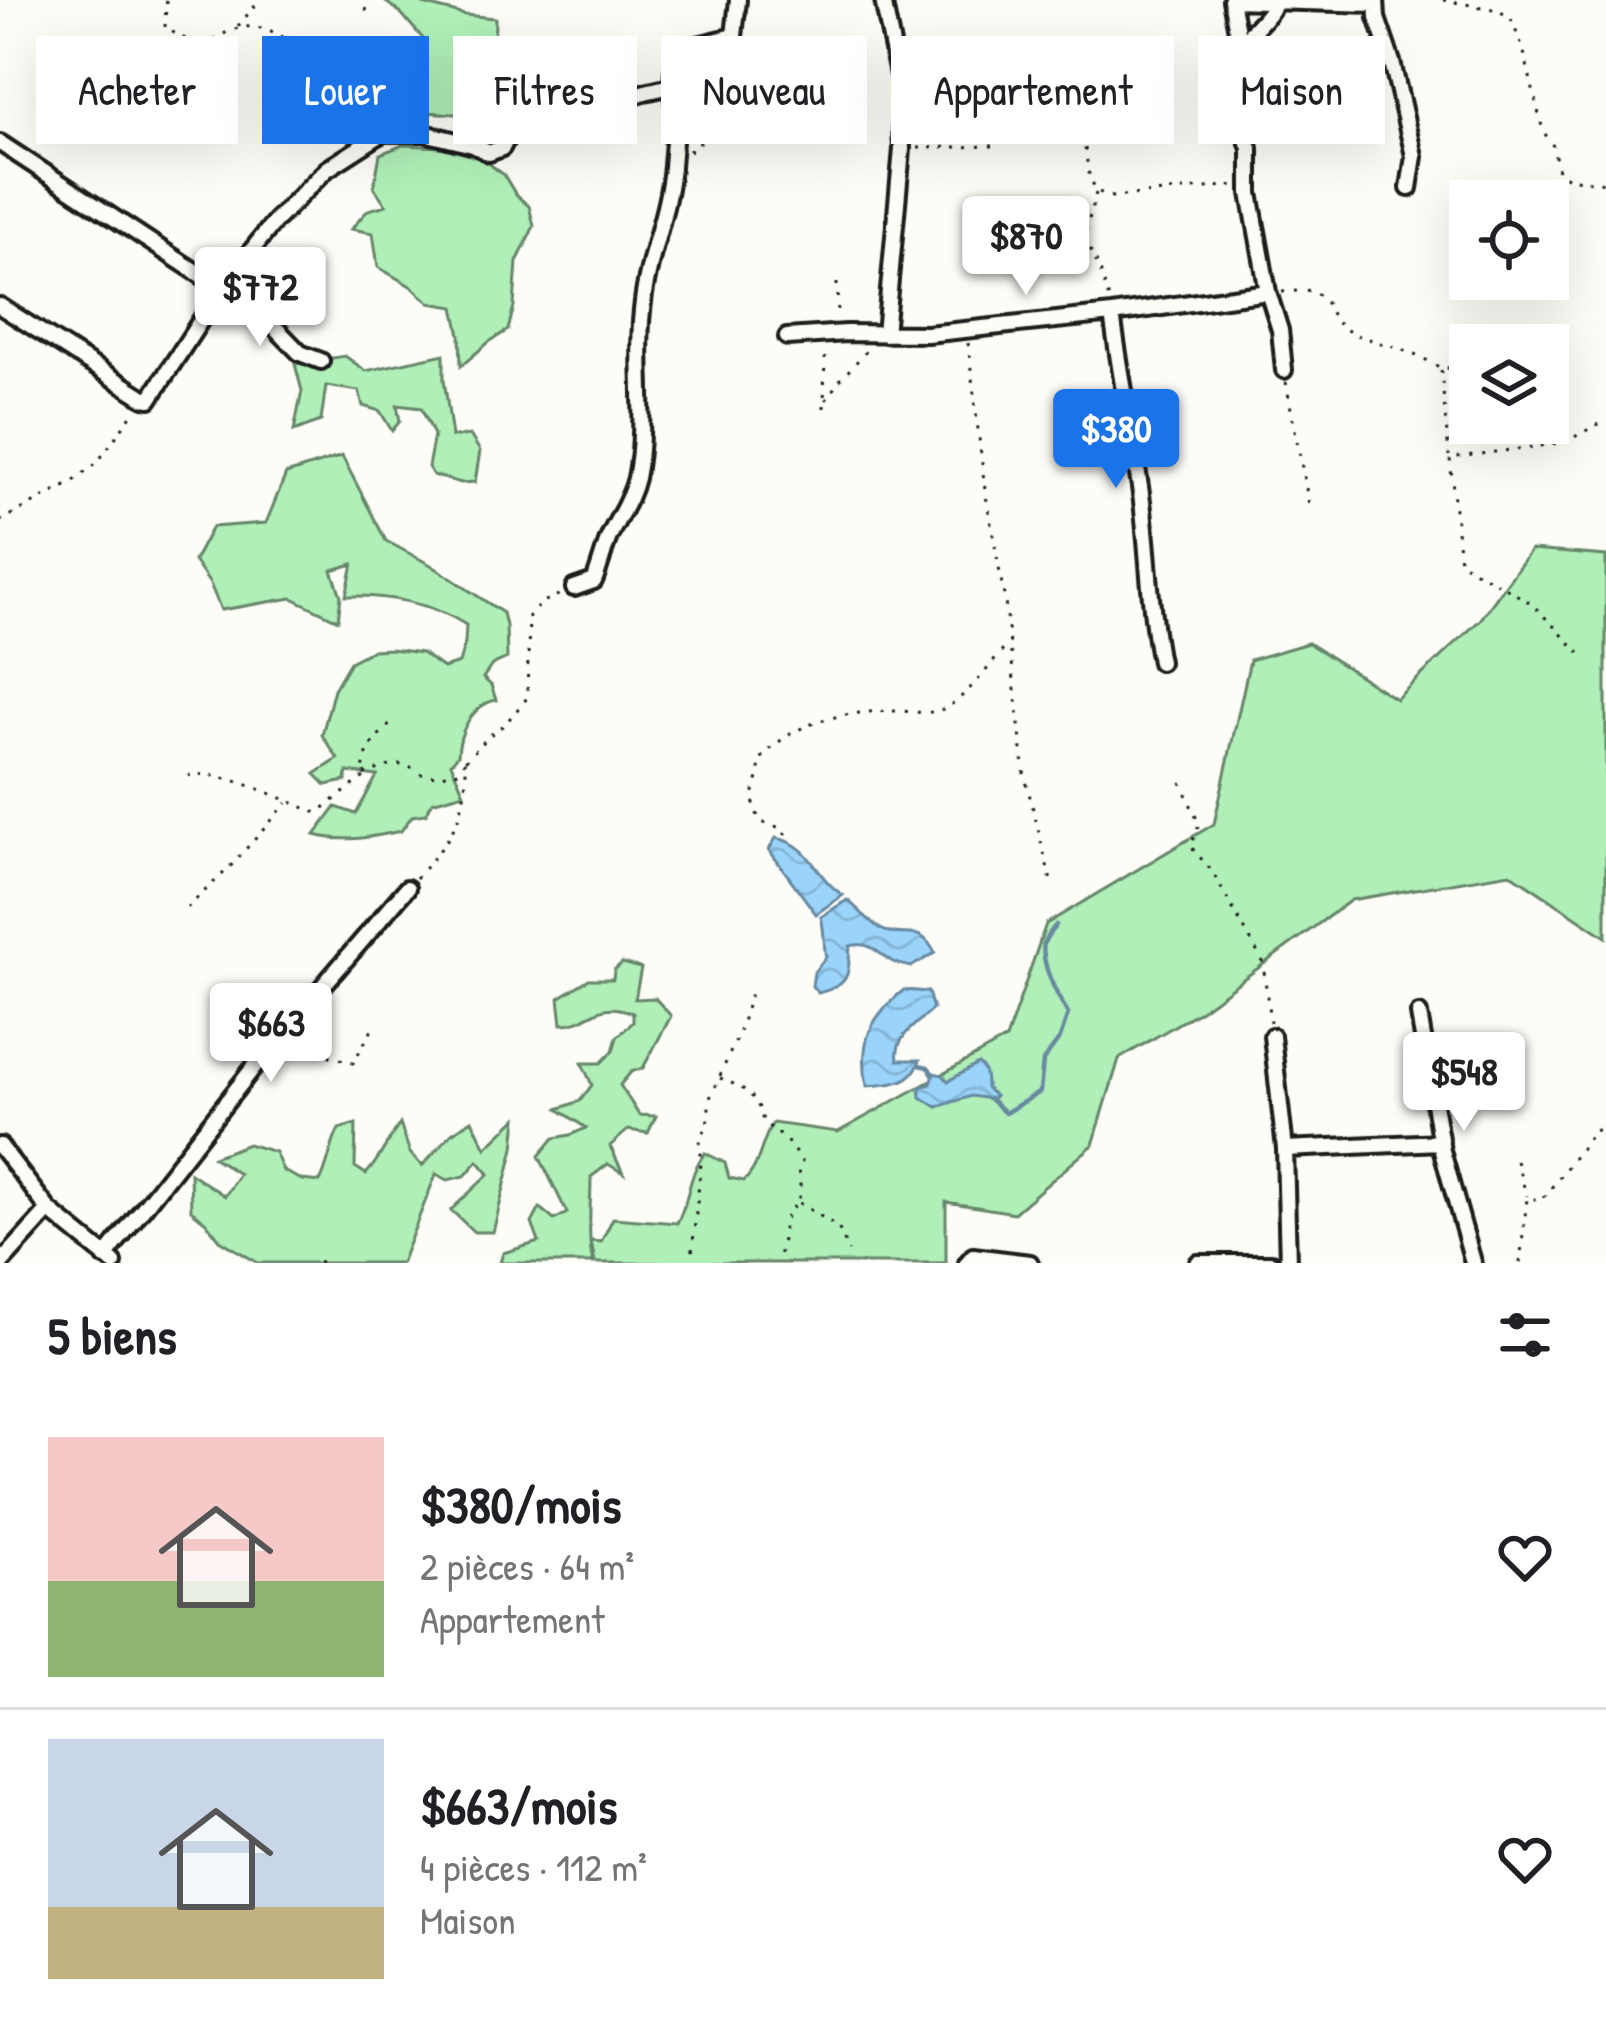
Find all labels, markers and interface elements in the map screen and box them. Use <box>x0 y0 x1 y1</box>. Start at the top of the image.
chip: Acheter <box>36 36 238 144</box>
chip: Louer <box>262 36 429 144</box>
chip: Filtres <box>453 36 637 144</box>
chip: Nouveau <box>661 36 867 144</box>
chip: Appartement <box>891 36 1174 144</box>
chip: Maison <box>1198 36 1385 144</box>
map controls <box>1449 180 1569 444</box>
button: locate <box>1449 180 1569 300</box>
pin: $870 <box>955 196 1097 298</box>
text: $870 <box>989 208 1063 261</box>
pin: $772 <box>189 247 331 349</box>
text: $772 <box>222 259 298 312</box>
button: layers <box>1449 324 1569 444</box>
pin: $380 <box>1045 389 1187 491</box>
text: $380 <box>1080 401 1152 454</box>
pin: $663 <box>200 983 342 1085</box>
text: $663 <box>237 995 305 1048</box>
pin: $548 <box>1393 1032 1535 1134</box>
text: $548 <box>1430 1044 1498 1097</box>
text: 5 biens <box>48 1301 177 1370</box>
icon: filters <box>1492 1302 1558 1368</box>
text: $380/mois <box>420 1470 622 1539</box>
icon: home <box>144 1485 288 1629</box>
icon: heart <box>1492 1524 1558 1590</box>
text: 2 pièces · 64 m² <box>420 1539 634 1592</box>
text: Appartement <box>420 1592 605 1645</box>
text: $663/mois <box>420 1771 617 1840</box>
icon: home <box>144 1787 288 1931</box>
icon: heart <box>1492 1826 1558 1892</box>
text: 4 pièces · 112 m² <box>420 1840 647 1893</box>
text: Maison <box>420 1893 516 1946</box>

